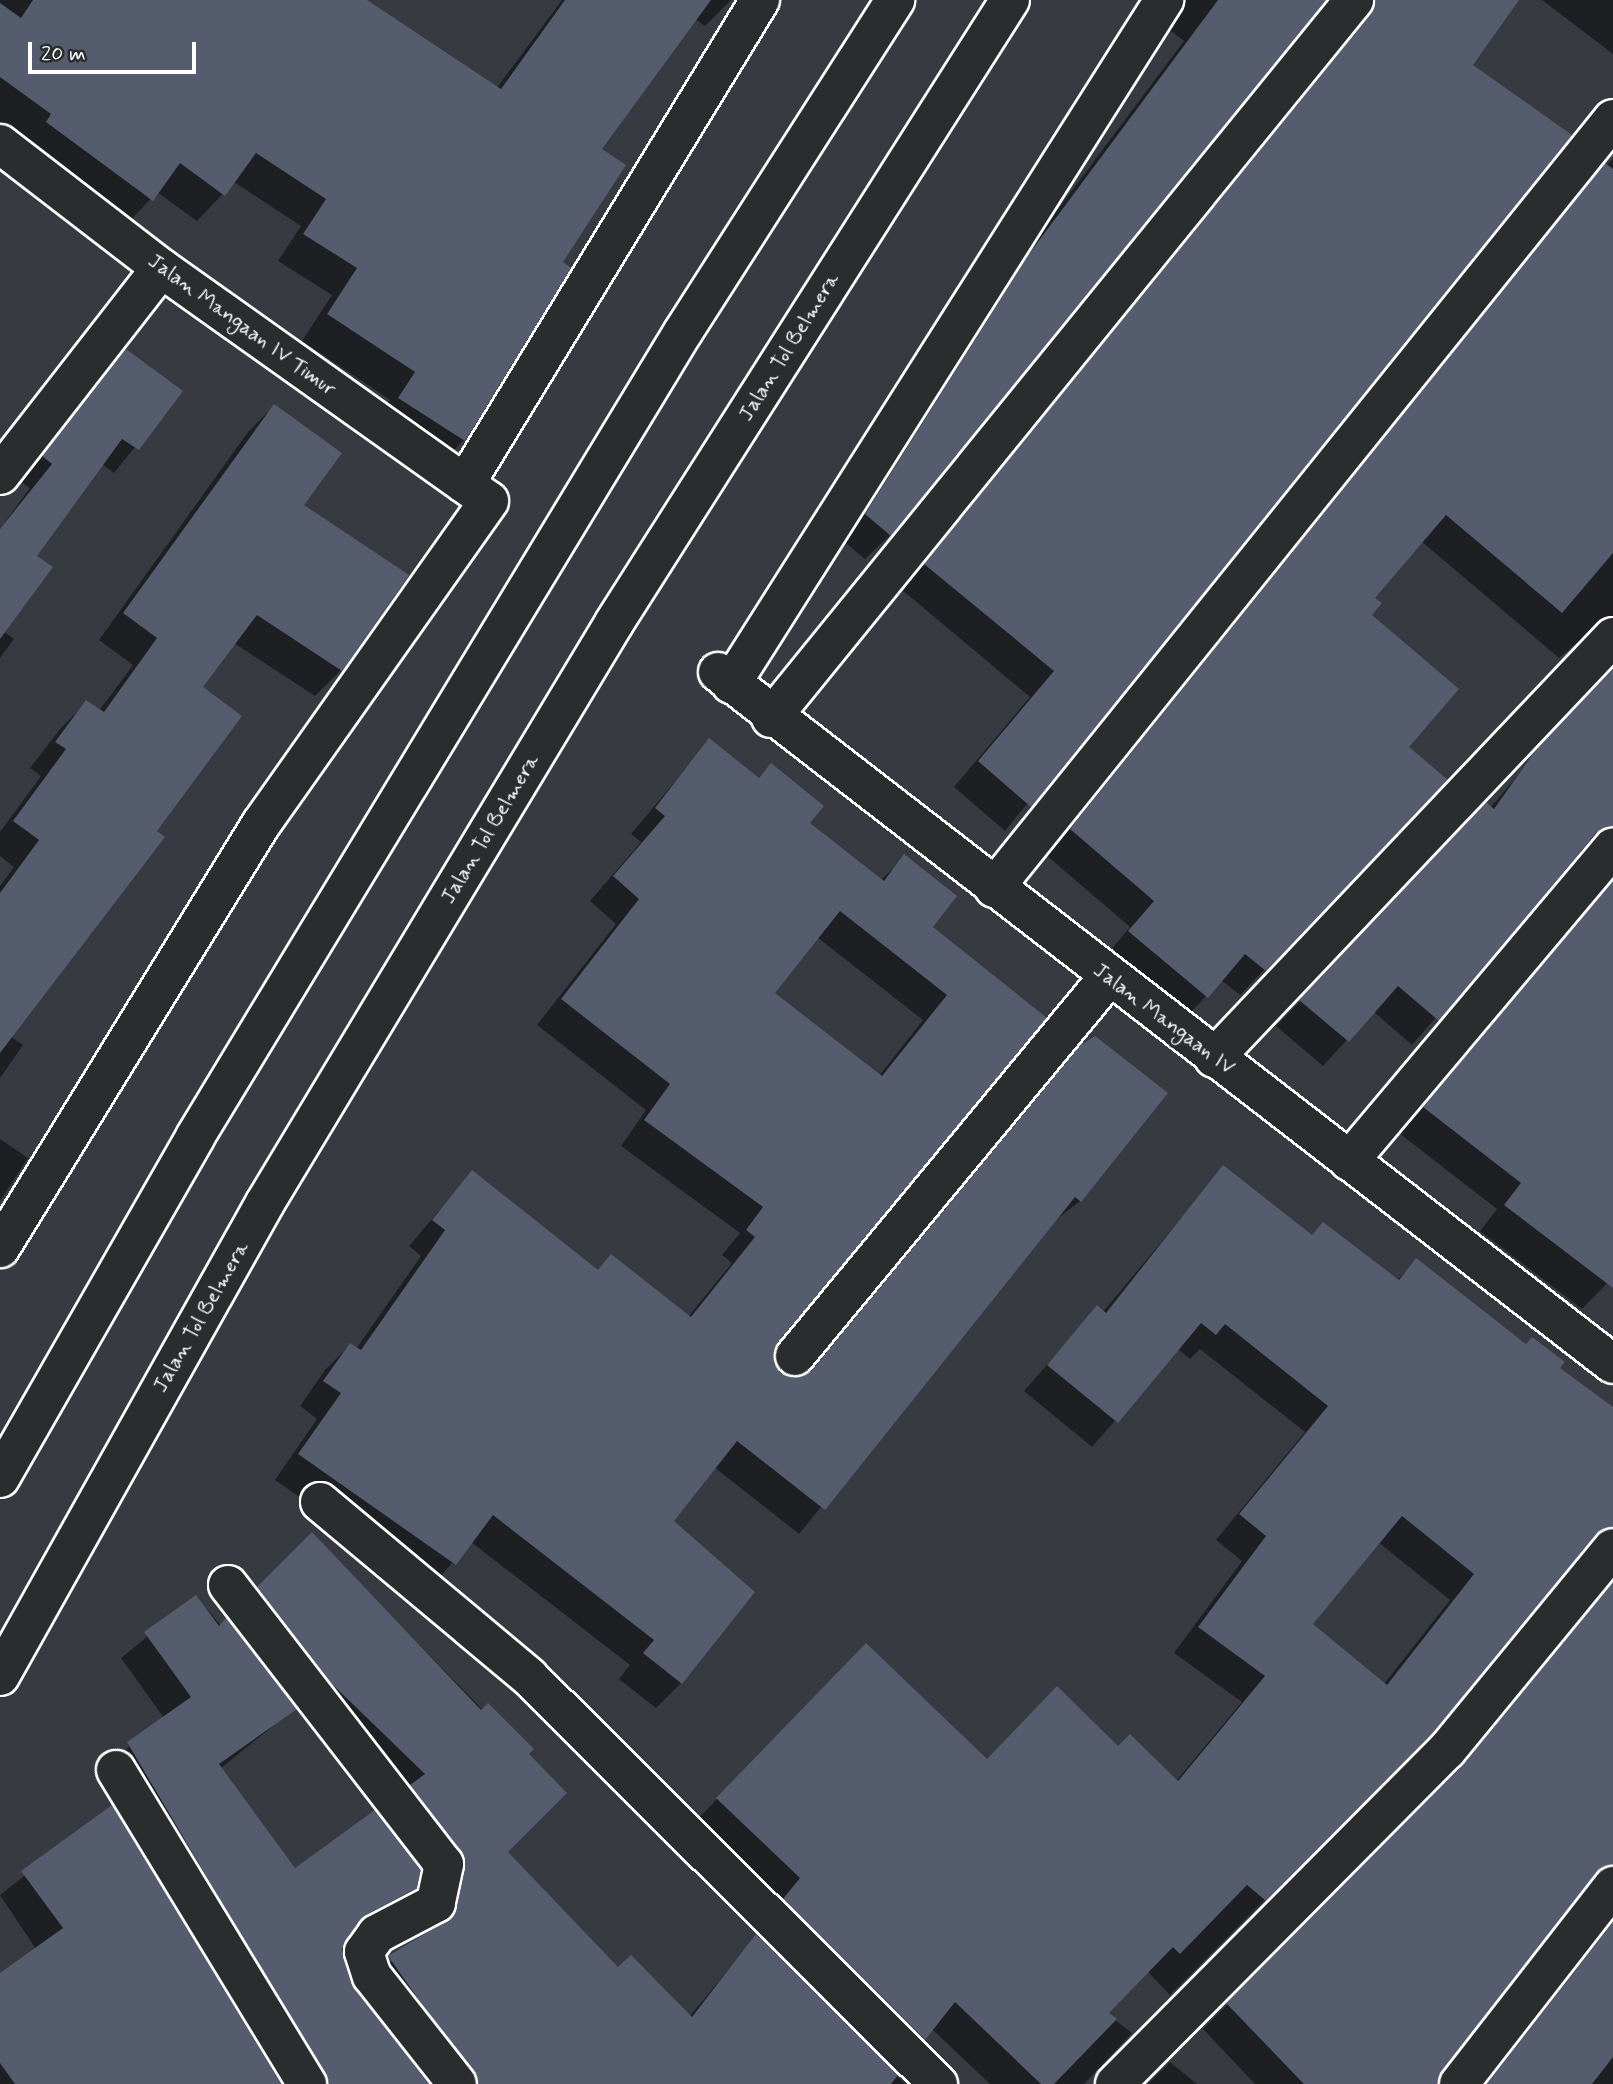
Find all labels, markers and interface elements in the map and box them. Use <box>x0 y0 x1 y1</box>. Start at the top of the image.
scale bar <box>32 28 200 72</box>
text: 20 m <box>41 40 86 68</box>
street label: Jalan Mangaan IV Timur <box>140 246 344 404</box>
street label: Jalan Tol Belmera <box>733 267 845 427</box>
street label: Jalan Tol Belmera <box>435 749 545 909</box>
street label: Jalan Mangaan IV <box>1086 956 1242 1082</box>
street label: Jalan Tol Belmera <box>147 1236 255 1398</box>

